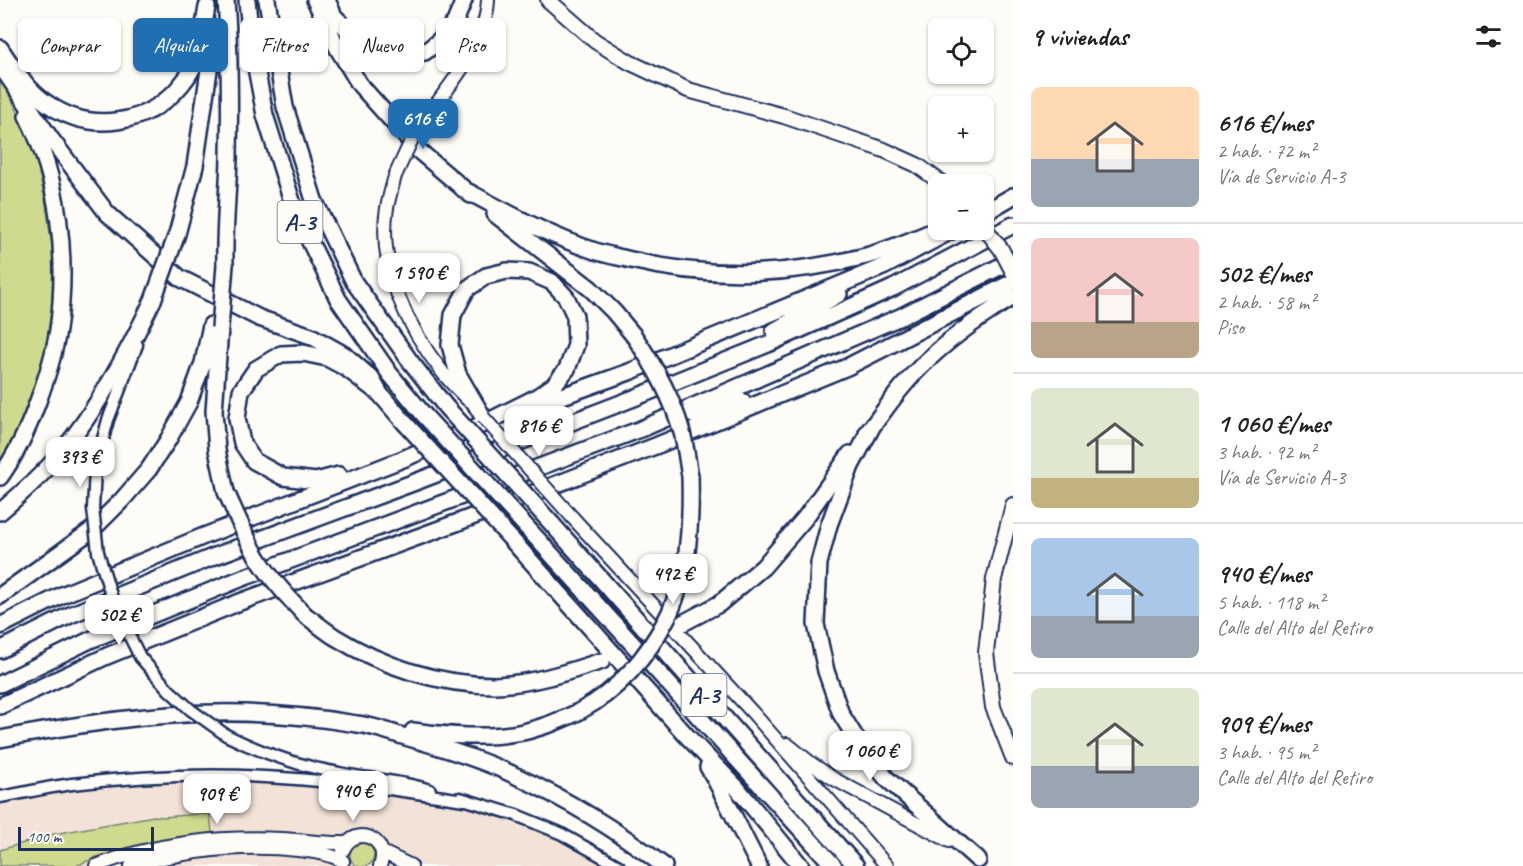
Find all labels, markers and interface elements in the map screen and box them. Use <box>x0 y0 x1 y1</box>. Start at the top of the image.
chip: Comprar <box>18 18 121 72</box>
chip: Alquilar <box>133 18 228 72</box>
chip: Filtros <box>240 18 328 72</box>
chip: Nuevo <box>340 18 424 72</box>
chip: Piso <box>436 18 506 72</box>
map controls <box>928 18 994 240</box>
button: locate <box>928 18 994 84</box>
text: 9 viviendas <box>1031 20 1128 53</box>
icon: filters <box>1472 20 1505 53</box>
button: + <box>928 96 994 162</box>
pin: 616 € <box>381 99 465 150</box>
text: 616 € <box>402 106 444 131</box>
text: 616 €/mes <box>1217 106 1312 139</box>
icon: home <box>1079 111 1151 183</box>
text: 2 hab. · 72 m² <box>1217 139 1315 164</box>
text: Vía de Servicio A-3 <box>1217 164 1345 189</box>
button: − <box>928 174 994 240</box>
road number: A-3 <box>278 201 322 243</box>
pin: 1 590 € <box>364 253 474 304</box>
text: 502 €/mes <box>1217 257 1311 290</box>
text: 1 590 € <box>392 260 446 285</box>
icon: home <box>1079 262 1151 334</box>
text: 2 hab. · 58 m² <box>1217 290 1315 315</box>
text: Piso <box>1217 315 1244 340</box>
pin: 816 € <box>497 406 581 457</box>
text: 1 060 €/mes <box>1217 407 1330 440</box>
icon: home <box>1079 412 1151 484</box>
text: 816 € <box>518 413 560 438</box>
pin: 393 € <box>38 437 122 488</box>
text: 3 hab. · 92 m² <box>1217 440 1315 465</box>
text: 393 € <box>60 444 100 469</box>
text: Vía de Servicio A-3 <box>1217 465 1345 490</box>
pin: 492 € <box>631 554 715 605</box>
text: 940 €/mes <box>1217 557 1311 590</box>
text: 492 € <box>653 561 693 586</box>
icon: home <box>1079 562 1151 634</box>
text: 5 hab. · 118 m² <box>1217 590 1324 615</box>
pin: 502 € <box>77 595 161 646</box>
text: 502 € <box>99 602 139 627</box>
text: Calle del Alto del Retiro <box>1217 615 1372 640</box>
road number: A-3 <box>682 674 726 716</box>
text: 909 €/mes <box>1217 707 1311 740</box>
icon: home <box>1079 712 1151 784</box>
pin: 1 060 € <box>815 731 925 782</box>
text: 1 060 € <box>842 738 898 763</box>
text: 3 hab. · 95 m² <box>1217 740 1315 765</box>
text: Calle del Alto del Retiro <box>1217 765 1372 790</box>
pin: 940 € <box>311 771 395 822</box>
pin: 909 € <box>175 774 259 825</box>
text: 940 € <box>333 778 373 803</box>
text: 909 € <box>197 781 237 806</box>
scale bar <box>18 824 154 852</box>
text: 100 m <box>27 827 61 847</box>

